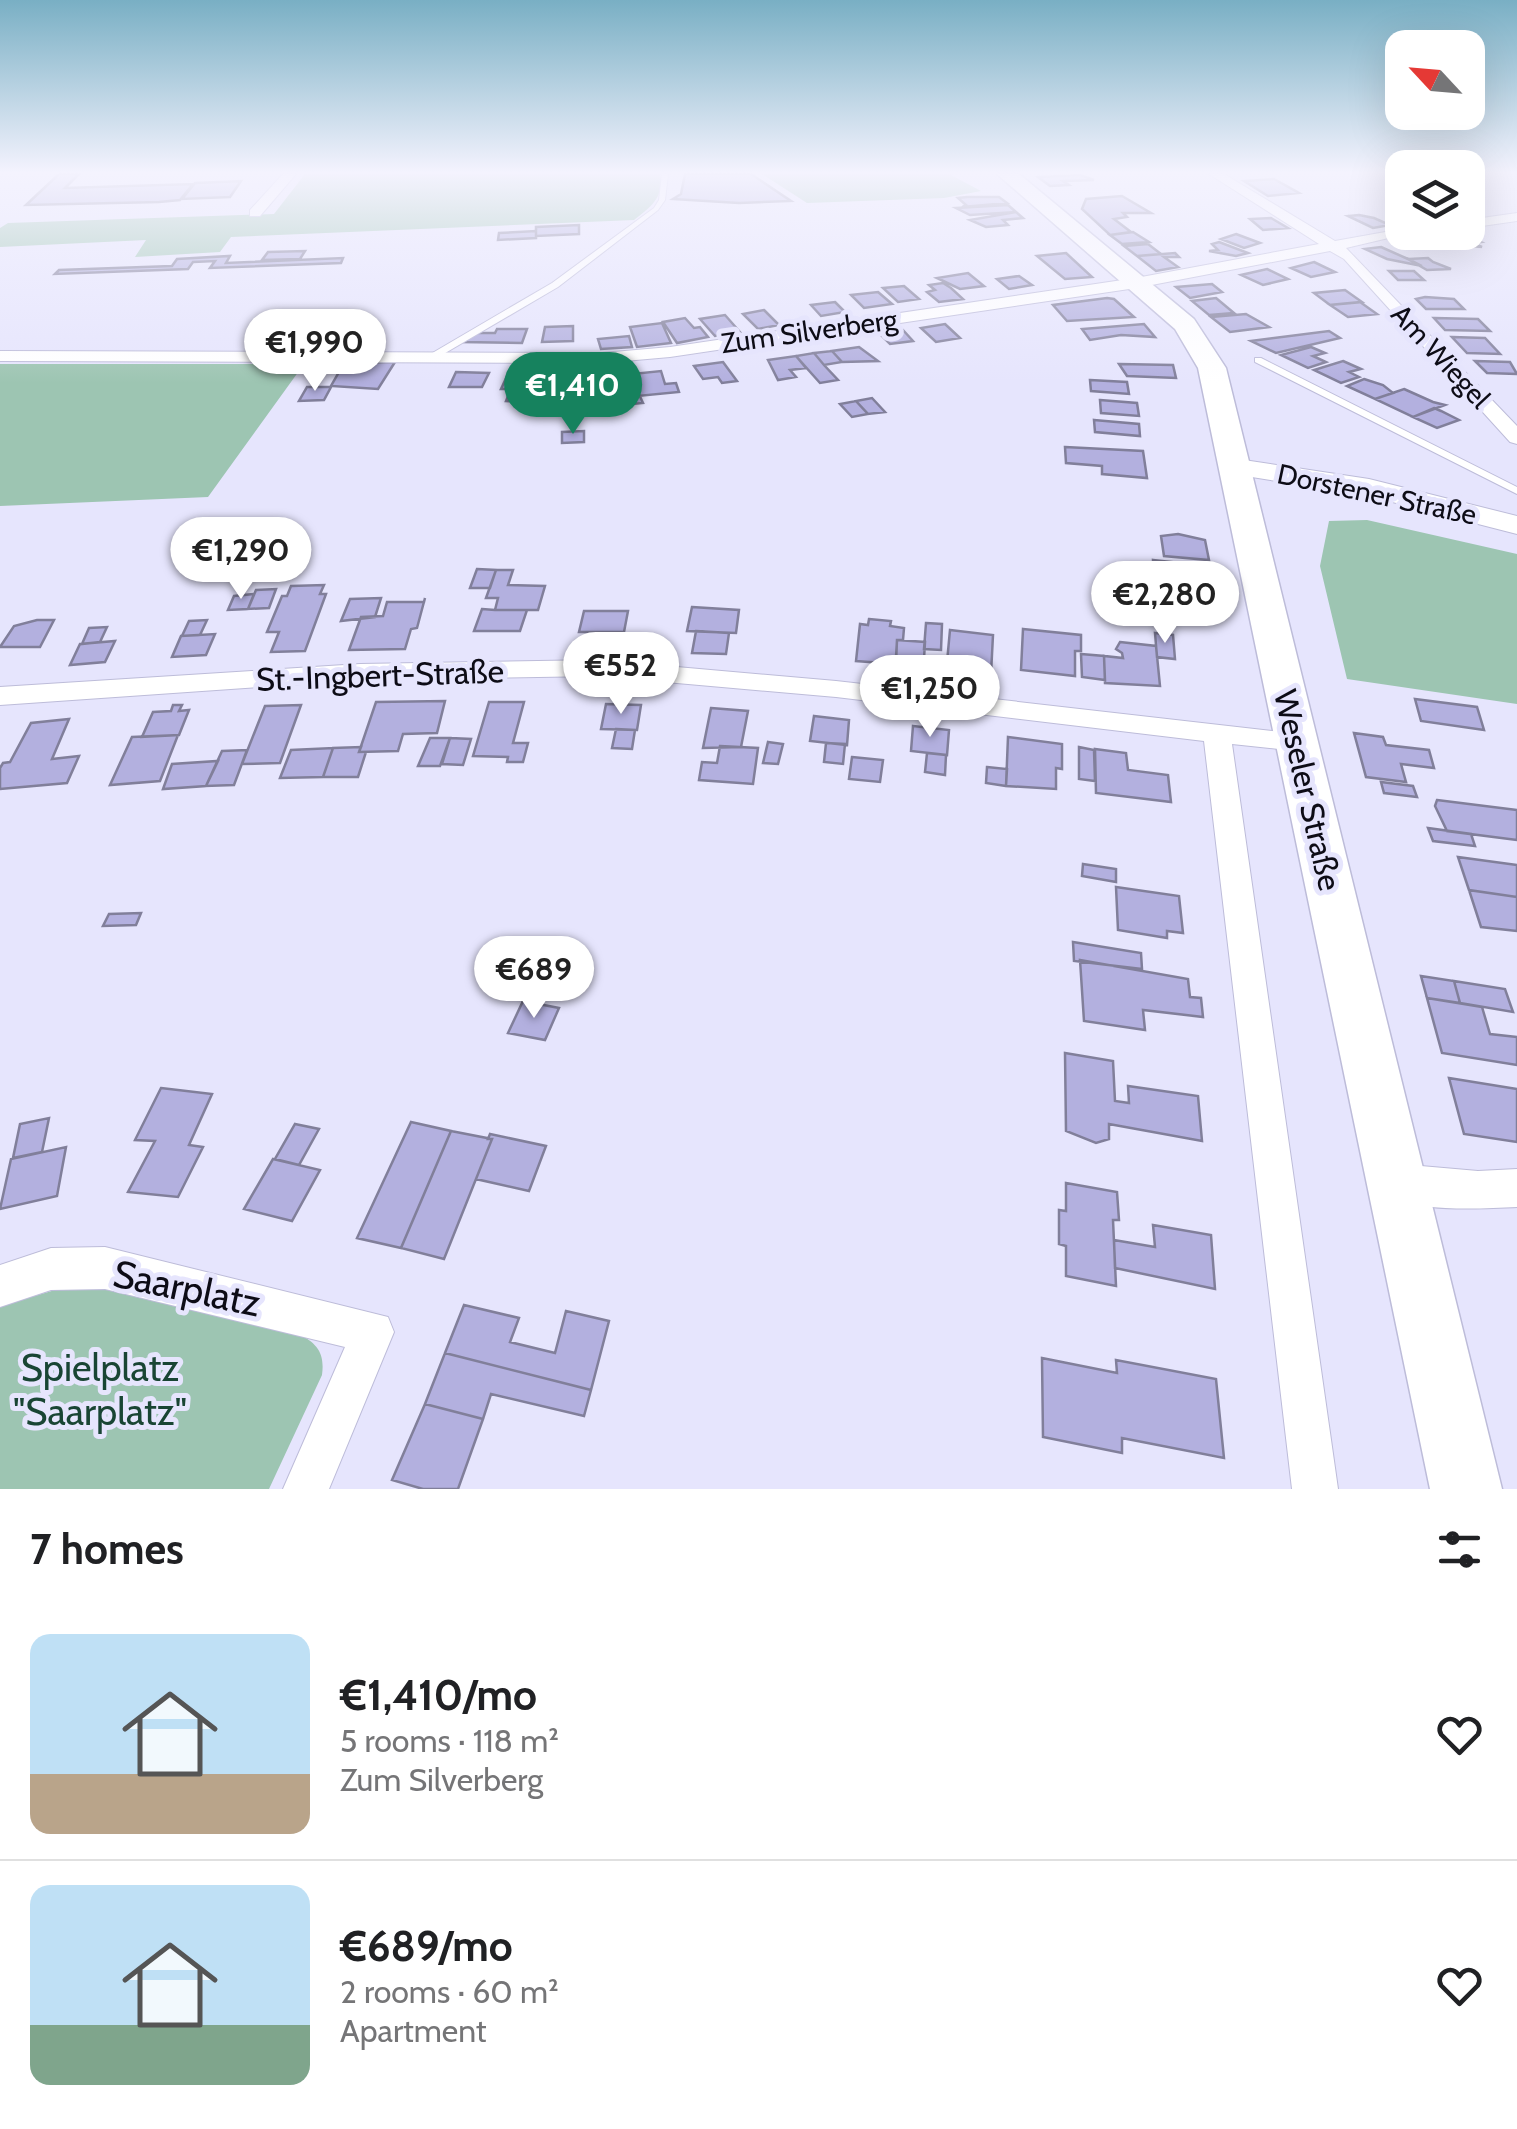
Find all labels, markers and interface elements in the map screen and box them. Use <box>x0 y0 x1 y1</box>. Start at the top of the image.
north arrow <box>1385 30 1485 130</box>
map controls <box>1385 30 1485 250</box>
button: layers <box>1385 150 1485 250</box>
street label: Am Wiegel <box>1384 297 1498 415</box>
street label: Zum Silverberg <box>719 302 900 360</box>
pin: €1,990 <box>234 309 396 394</box>
text: €1,990 <box>266 322 364 361</box>
pin: €1,410 <box>492 352 654 437</box>
text: €1,410 <box>526 365 620 404</box>
street label: Dorstener Straße <box>1274 456 1480 532</box>
pin: €1,290 <box>160 517 322 602</box>
text: €1,290 <box>192 530 290 569</box>
pin: €2,280 <box>1084 561 1246 646</box>
text: €2,280 <box>1113 574 1217 613</box>
pin: €552 <box>562 632 680 717</box>
text: €552 <box>585 645 657 684</box>
street label: St.-Ingbert-Straße <box>255 651 505 699</box>
pin: €1,250 <box>849 655 1011 740</box>
text: €1,250 <box>882 668 978 707</box>
street label: Weseler Straße <box>1266 686 1350 894</box>
pin: €689 <box>475 936 593 1021</box>
text: €689 <box>496 949 572 988</box>
street label: Saarplatz <box>109 1249 265 1327</box>
park label: Spielplatz "Saarplatz" <box>13 1344 187 1435</box>
icon: filters <box>1432 1522 1487 1577</box>
text: 7 homes <box>30 1523 184 1575</box>
text: €1,410/mo <box>340 1669 537 1721</box>
icon: home <box>110 1674 230 1794</box>
icon: heart <box>1432 1707 1487 1762</box>
text: 5 rooms · 118 m² <box>340 1721 559 1760</box>
text: Zum Silverberg <box>340 1760 543 1799</box>
text: €689/mo <box>340 1920 513 1972</box>
icon: home <box>110 1925 230 2045</box>
icon: heart <box>1432 1958 1487 2013</box>
text: 2 rooms · 60 m² <box>340 1972 559 2011</box>
text: Apartment <box>340 2011 487 2050</box>

